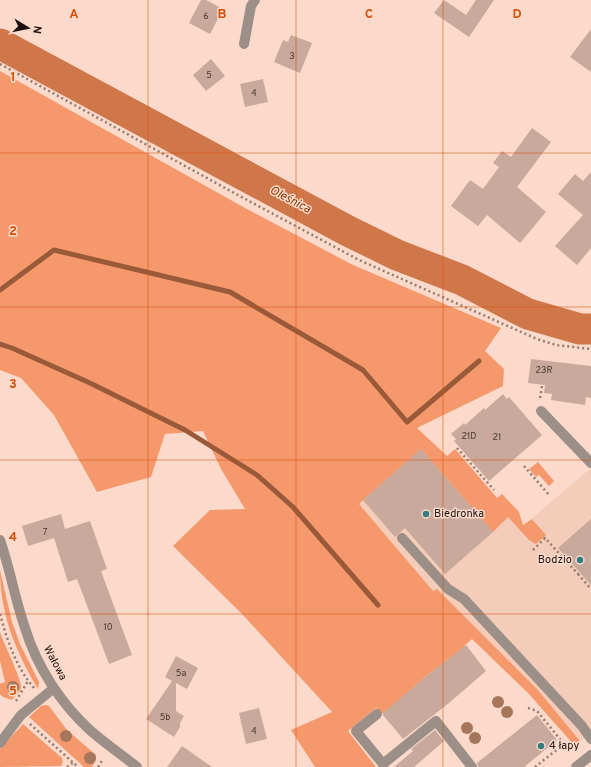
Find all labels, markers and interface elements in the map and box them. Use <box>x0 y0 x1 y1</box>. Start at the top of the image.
text: A <box>69 7 79 23</box>
text: B <box>218 7 227 23</box>
text: C <box>365 7 373 23</box>
text: D <box>512 7 522 23</box>
north arrow <box>8 8 48 48</box>
house number: 6 <box>203 11 209 22</box>
text: N <box>29 24 44 35</box>
house number: 3 <box>289 51 295 62</box>
text: 1 <box>10 70 16 86</box>
house number: 5 <box>206 70 212 81</box>
house number: 4 <box>251 88 257 99</box>
water label: Oleśnica <box>267 183 314 218</box>
text: 2 <box>9 224 17 240</box>
house number: 23R <box>536 365 552 376</box>
text: 3 <box>9 377 17 393</box>
house number: 21D <box>462 431 476 442</box>
house number: 21 <box>493 432 501 443</box>
place label: Biedronka <box>434 507 484 521</box>
marker: Biedronka <box>421 509 431 519</box>
house number: 7 <box>43 527 48 538</box>
text: 4 <box>9 530 17 546</box>
place label: Bodzio <box>538 553 572 567</box>
marker: Bodzio <box>575 555 585 565</box>
house number: 10 <box>103 622 113 633</box>
street label: Wałowa <box>40 643 70 683</box>
house number: 5a <box>176 668 186 679</box>
text: 5 <box>9 684 17 700</box>
house number: 5b <box>160 712 170 723</box>
house number: 4 <box>251 726 257 737</box>
place label: 4 łapy <box>549 739 579 753</box>
marker: 4 łapy <box>536 741 546 751</box>

